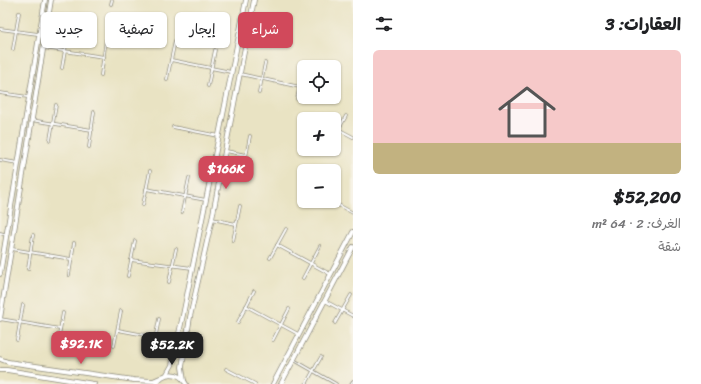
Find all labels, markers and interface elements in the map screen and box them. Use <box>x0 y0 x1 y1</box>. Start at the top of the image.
text: العقارات: 3 <box>605 9 681 39</box>
chip: جديد <box>41 12 97 48</box>
chip: تصفية <box>105 12 167 48</box>
chip: إيجار <box>175 12 230 48</box>
chip: شراء <box>238 12 293 48</box>
icon: filters <box>373 13 395 35</box>
map controls <box>297 60 341 208</box>
button: locate <box>297 60 341 104</box>
icon: home <box>491 76 563 148</box>
button: + <box>297 112 341 156</box>
pin: $166K <box>198 156 254 190</box>
text: $166K <box>208 157 245 180</box>
button: − <box>297 164 341 208</box>
text: $52,200 <box>613 182 681 212</box>
text: الغرف: 2 · 64 m² <box>592 212 681 235</box>
text: شقة <box>658 235 681 258</box>
pin: $92.1K <box>48 331 114 365</box>
text: $92.1K <box>60 332 102 355</box>
pin: $52.2K <box>139 332 205 366</box>
text: $52.2K <box>150 333 194 356</box>

